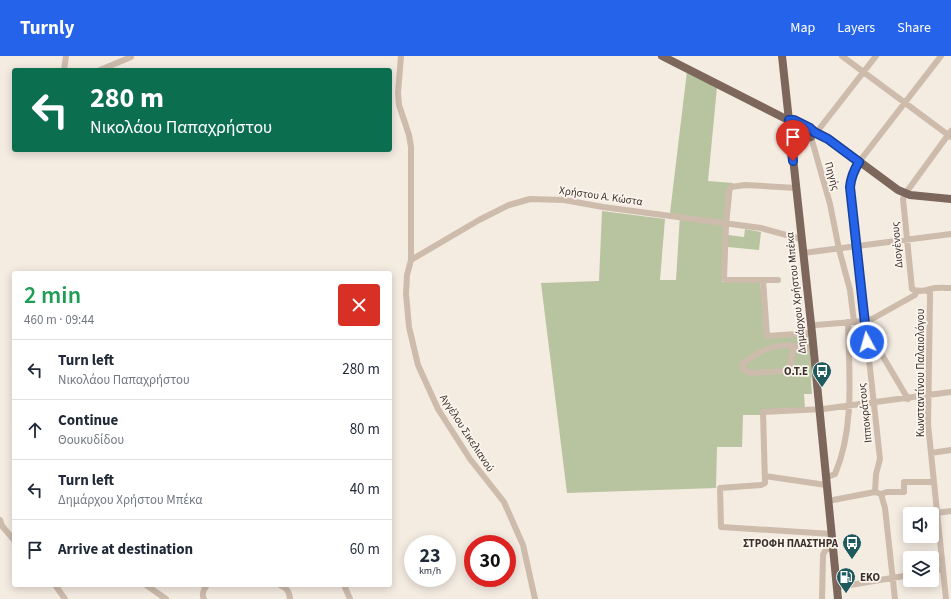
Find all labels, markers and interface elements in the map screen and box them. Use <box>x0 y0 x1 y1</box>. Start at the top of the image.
text: Turnly <box>20 15 74 42</box>
text: Map <box>790 18 815 38</box>
text: Layers <box>837 18 875 38</box>
text: Share <box>897 18 931 38</box>
text: 280 m <box>90 78 164 118</box>
icon: left <box>24 84 76 136</box>
text: Νικολάου Παπαχρήστου <box>90 115 272 140</box>
pin <box>776 120 810 161</box>
icon: arrive <box>782 126 804 148</box>
street label: Πηγής <box>821 160 843 192</box>
street label: Χρήστου Α. Κώστα <box>558 183 644 209</box>
street label: Διογένους <box>887 221 906 269</box>
street label: Δημάρχου Χρήστου Μπέκα <box>782 231 810 355</box>
text: 2 min <box>24 278 81 313</box>
button: close <box>338 284 380 326</box>
street label: Κωνσταντίνου Παλαιολόγου <box>913 309 928 437</box>
text: 460 m · 09:44 <box>24 311 94 329</box>
position arrow <box>846 321 888 363</box>
text: Turn left <box>58 350 114 371</box>
icon: left <box>24 359 46 381</box>
text: 280 m <box>342 359 380 380</box>
bus stop icon: Ο.Τ.Ε <box>811 360 833 388</box>
place label: Ο.Τ.Ε <box>784 364 808 379</box>
text: Νικολάου Παπαχρήστου <box>58 371 190 389</box>
street label: Ιπποκράτους <box>854 382 876 444</box>
street label: Αγγέλου Σικελιανού <box>436 391 498 475</box>
text: Continue <box>58 410 118 431</box>
icon: ahead <box>24 419 46 441</box>
text: 80 m <box>350 419 380 440</box>
text: Θουκυδίδου <box>58 431 124 449</box>
text: Turn left <box>58 470 114 491</box>
icon: left <box>24 479 46 501</box>
text: 40 m <box>350 479 380 500</box>
text: Δημάρχου Χρήστου Μπέκα <box>58 491 203 509</box>
map controls <box>903 507 939 587</box>
button: sound <box>903 507 939 543</box>
bus stop icon: ΣΤΡΟΦΗ ΠΛΑΣΤΗΡΑ <box>841 532 863 560</box>
speed limit sign: 30 <box>464 535 516 587</box>
place label: ΣΤΡΟΦΗ ΠΛΑΣΤΗΡΑ <box>743 536 839 551</box>
icon: arrive <box>24 539 46 561</box>
text: Arrive at destination <box>58 539 193 560</box>
text: 60 m <box>350 539 380 560</box>
text: 23 <box>419 542 441 570</box>
button: layers <box>903 551 939 587</box>
text: km/h <box>419 564 441 578</box>
fuel station icon: ΕΚΟ <box>835 566 857 594</box>
place label: ΕΚΟ <box>860 570 880 585</box>

